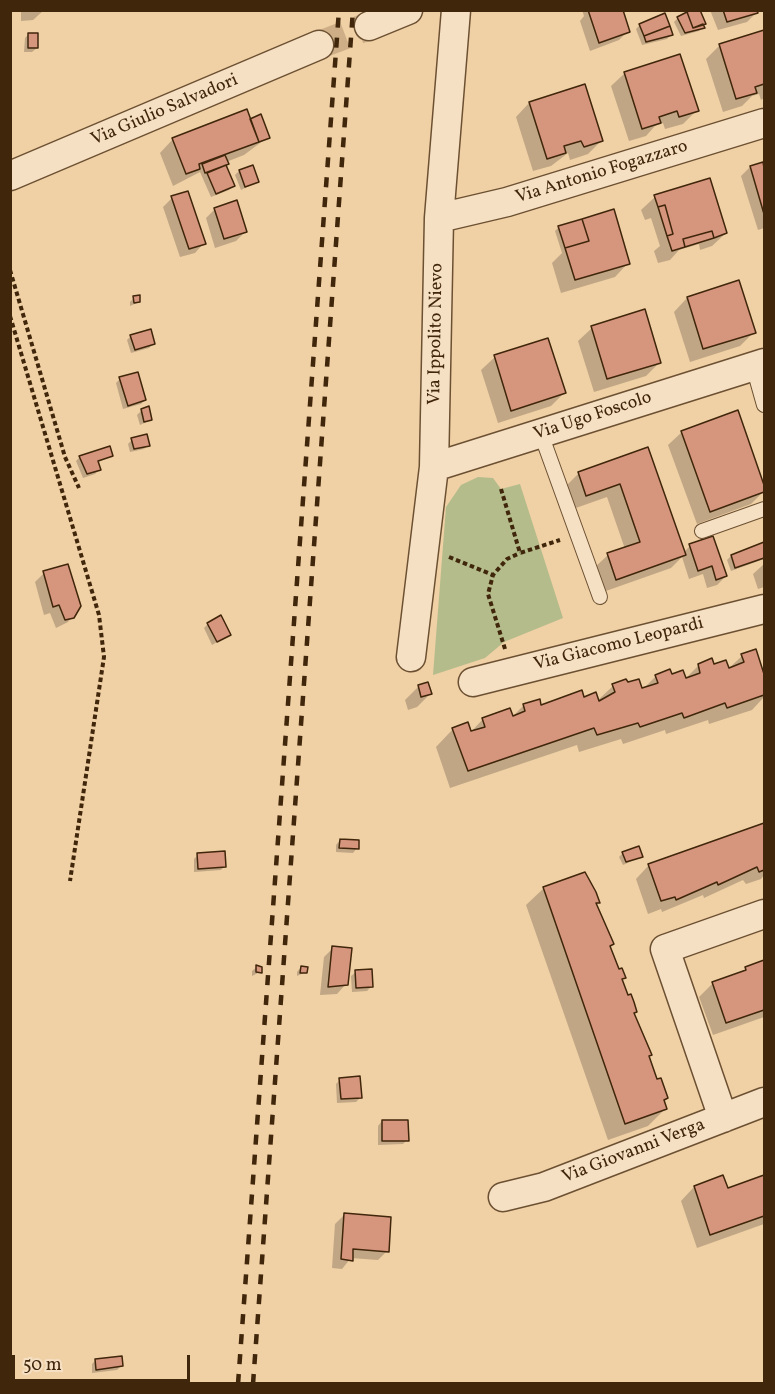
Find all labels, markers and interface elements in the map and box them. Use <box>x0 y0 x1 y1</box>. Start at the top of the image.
street label: Via Giulio Salvadori <box>88 70 242 152</box>
street label: Via Antonio Fogazzaro <box>513 137 691 209</box>
street label: Via Ippolito Nievo <box>425 263 449 405</box>
street label: Via Ugo Foscolo <box>531 388 655 446</box>
street label: Via Giacomo Leopardi <box>532 613 706 677</box>
street label: Via Giovanni Verga <box>560 1115 708 1189</box>
scale bar <box>15 1343 194 1381</box>
text: 50 m <box>23 1353 62 1378</box>

